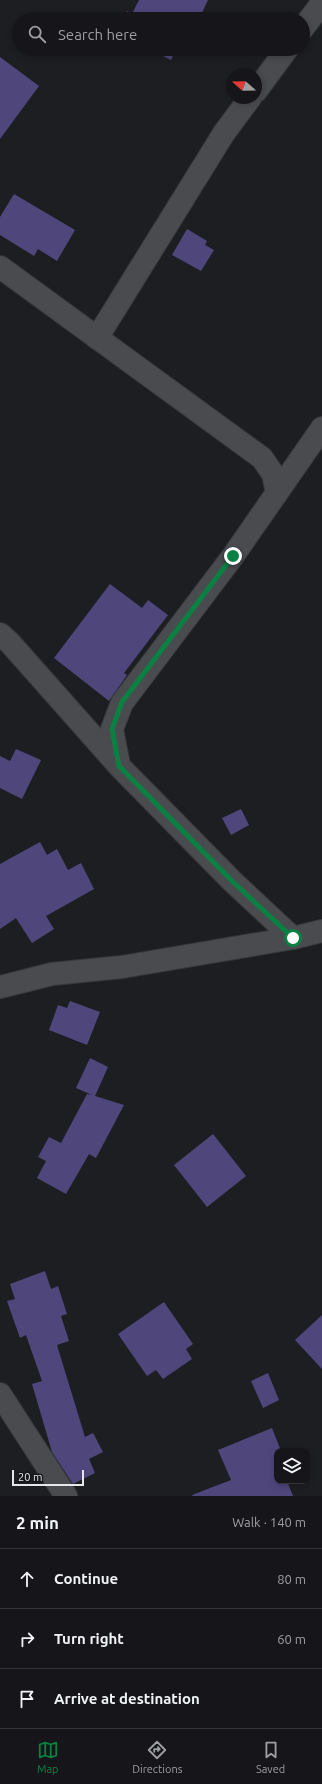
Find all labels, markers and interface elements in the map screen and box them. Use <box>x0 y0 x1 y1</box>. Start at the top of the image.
search box <box>12 12 310 56</box>
icon: search <box>26 23 48 45</box>
text: Search here <box>58 26 137 43</box>
north arrow <box>226 68 262 104</box>
route end <box>224 547 242 565</box>
route start <box>284 929 302 947</box>
map controls <box>274 1448 310 1484</box>
button: layers <box>274 1448 310 1484</box>
scale bar <box>12 1468 84 1487</box>
text: 20 m <box>18 1471 42 1483</box>
text: 2 min <box>16 1513 59 1532</box>
text: Walk · 140 m <box>232 1515 306 1529</box>
icon: ahead <box>16 1568 38 1590</box>
text: Continue <box>54 1570 118 1587</box>
text: 80 m <box>277 1572 306 1586</box>
icon: right <box>16 1628 38 1650</box>
text: Turn right <box>54 1630 124 1647</box>
text: 60 m <box>277 1632 306 1646</box>
icon: arrive <box>16 1688 38 1710</box>
text: Arrive at destination <box>54 1690 200 1707</box>
tab: Map <box>37 1739 59 1775</box>
tab: Directions <box>132 1739 182 1775</box>
tab: Saved <box>256 1739 285 1775</box>

